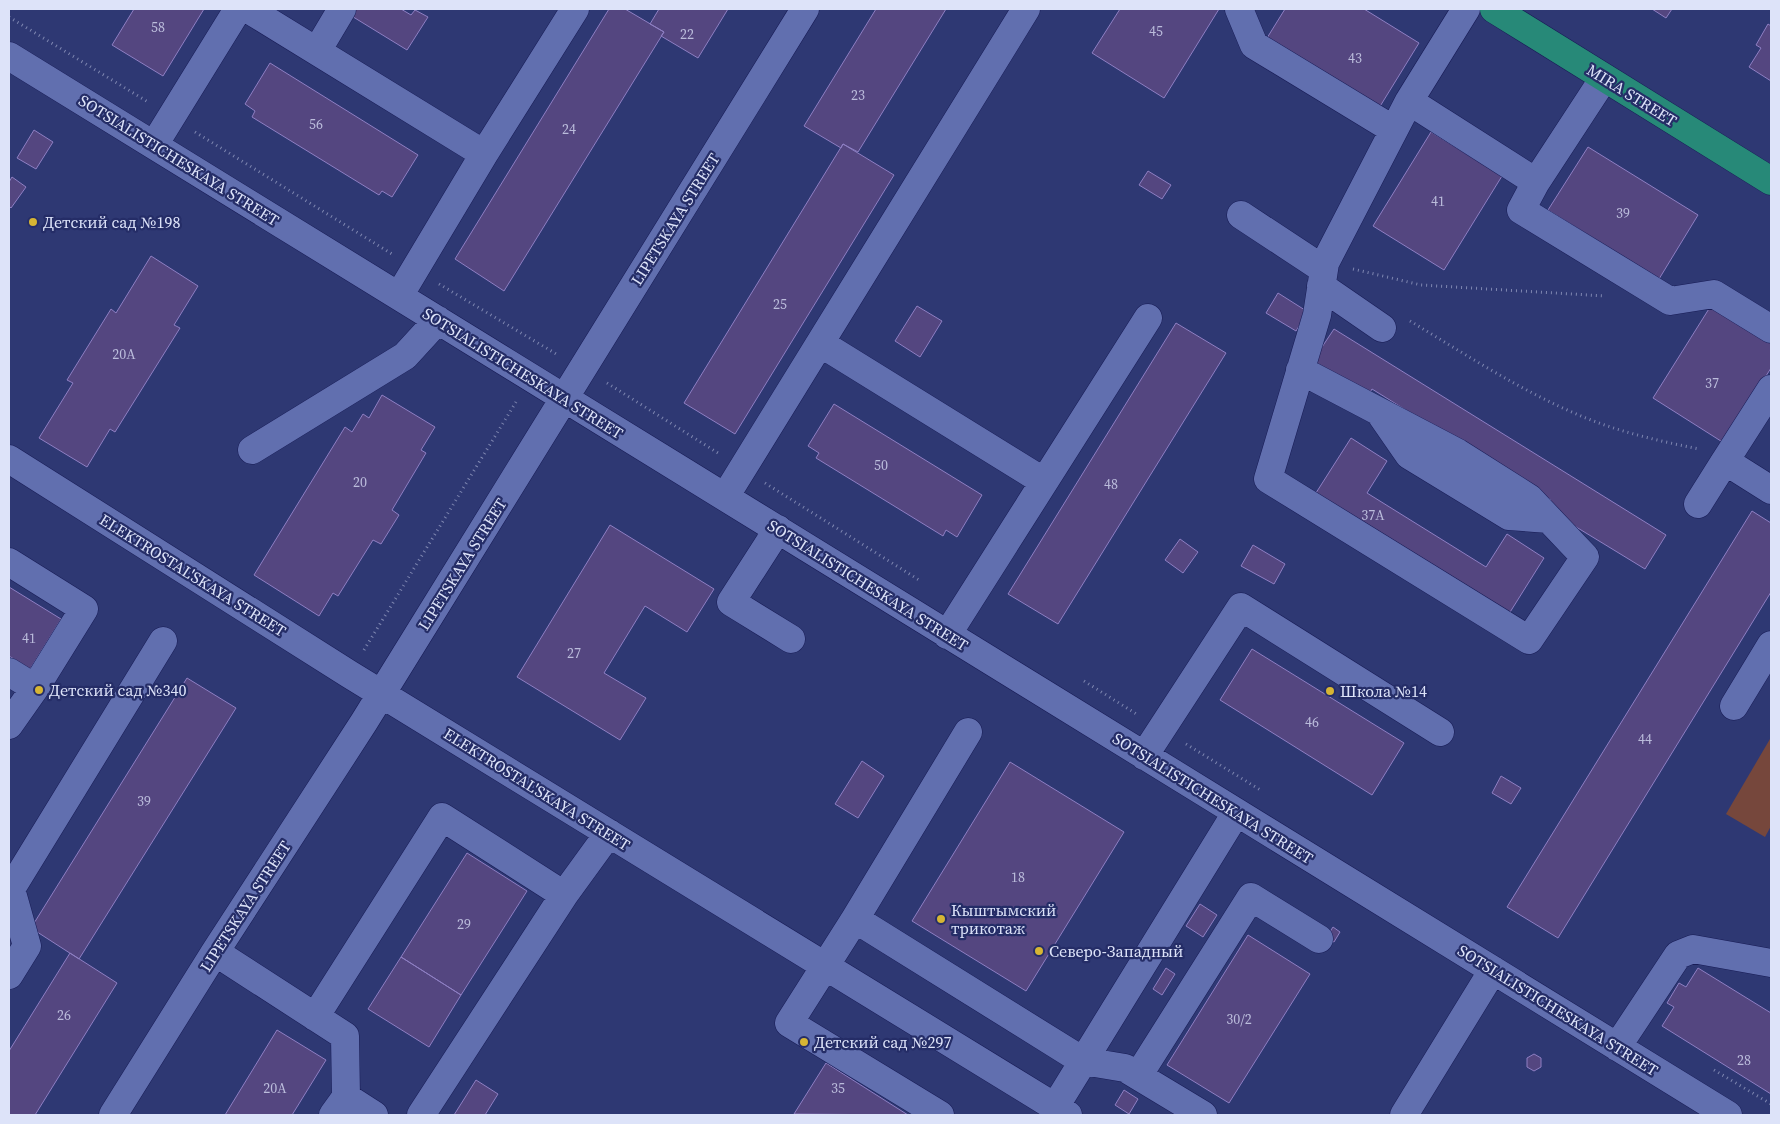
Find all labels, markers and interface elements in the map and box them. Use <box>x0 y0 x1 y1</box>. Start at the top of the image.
house number: 58 <box>151 17 165 37</box>
house number: 45 <box>1149 21 1163 41</box>
house number: 22 <box>680 24 694 44</box>
house number: 43 <box>1348 48 1362 68</box>
street label: MIRA STREET <box>1583 59 1682 132</box>
house number: 23 <box>851 85 865 105</box>
street label: SOTSIALISTICHESKAYA STREET <box>75 89 284 231</box>
house number: 56 <box>309 114 323 134</box>
house number: 24 <box>562 119 576 139</box>
street label: LIPETSKAYA STREET <box>625 148 725 289</box>
house number: 41 <box>1431 191 1445 211</box>
house number: 39 <box>1616 203 1630 223</box>
place label: Детский сад №198 <box>43 211 180 233</box>
marker: Детский сад №198 <box>27 216 39 228</box>
house number: 25 <box>773 294 787 314</box>
street label: SOTSIALISTICHESKAYA STREET <box>419 302 628 444</box>
house number: 20А <box>112 344 136 364</box>
house number: 37 <box>1705 373 1719 393</box>
house number: 50 <box>874 455 888 475</box>
house number: 20 <box>353 472 367 492</box>
house number: 48 <box>1104 474 1118 494</box>
street label: LIPETSKAYA STREET <box>412 493 512 634</box>
house number: 37А <box>1361 505 1385 525</box>
street label: ELEKTROSTAL'SKAYA STREET <box>96 508 291 642</box>
street label: SOTSIALISTICHESKAYA STREET <box>764 514 973 656</box>
house number: 41 <box>22 628 36 648</box>
house number: 27 <box>567 643 581 663</box>
place label: Детский сад №340 <box>49 679 186 701</box>
place label: Школа №14 <box>1340 680 1427 702</box>
marker: Детский сад №340 <box>33 684 45 696</box>
marker: Школа №14 <box>1324 685 1336 697</box>
house number: 46 <box>1305 712 1319 732</box>
street label: ELEKTROSTAL'SKAYA STREET <box>440 722 635 856</box>
street label: SOTSIALISTICHESKAYA STREET <box>1109 727 1318 869</box>
house number: 44 <box>1638 729 1652 749</box>
house number: 39 <box>137 791 151 811</box>
street label: LIPETSKAYA STREET <box>194 836 296 976</box>
house number: 18 <box>1011 867 1025 887</box>
place label: Кыштымский трикотаж <box>951 899 1056 939</box>
marker: Кыштымский трикотаж <box>935 913 947 925</box>
house number: 29 <box>457 914 471 934</box>
street label: SOTSIALISTICHESKAYA STREET <box>1454 939 1663 1081</box>
place label: Северо-Западный <box>1049 940 1183 962</box>
marker: Северо-Западный <box>1033 945 1045 957</box>
house number: 26 <box>57 1005 71 1025</box>
house number: 30/2 <box>1226 1009 1252 1029</box>
place label: Детский сад №297 <box>814 1031 951 1053</box>
marker: Детский сад №297 <box>798 1036 810 1048</box>
house number: 28 <box>1737 1050 1751 1070</box>
house number: 20А <box>263 1078 287 1098</box>
house number: 35 <box>831 1078 845 1098</box>

